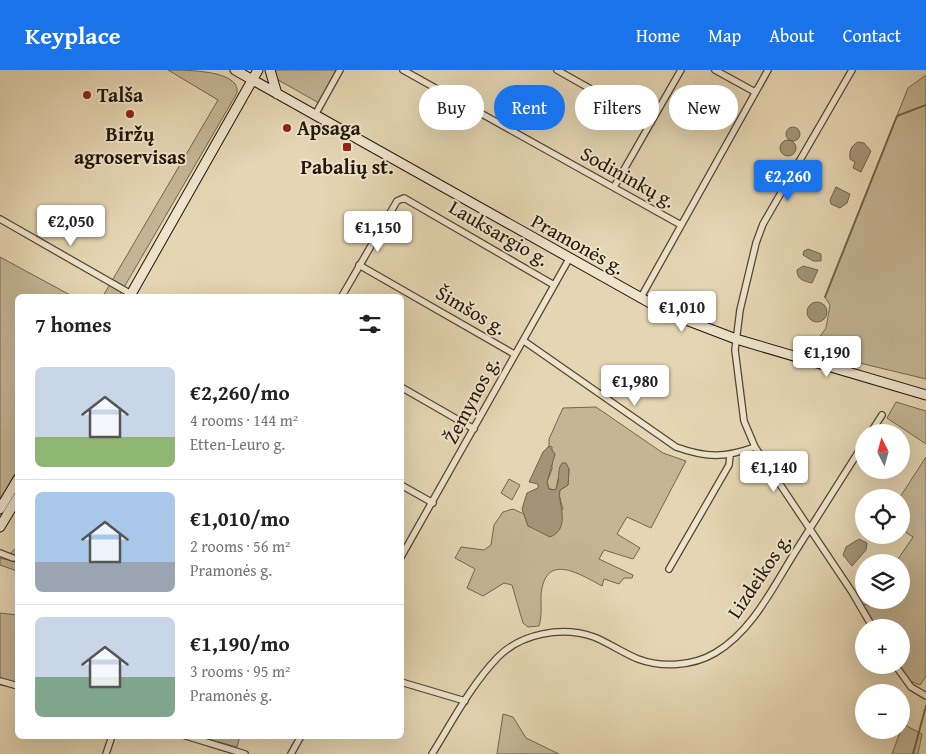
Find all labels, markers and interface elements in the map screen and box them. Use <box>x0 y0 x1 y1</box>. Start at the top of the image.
text: Keyplace <box>25 18 121 53</box>
text: Home <box>636 22 680 49</box>
text: Map <box>708 22 741 49</box>
text: About <box>769 22 815 49</box>
text: Contact <box>843 22 901 49</box>
place label: Talša <box>97 80 144 109</box>
chip: Buy <box>419 85 484 130</box>
chip: Rent <box>494 85 565 130</box>
chip: Filters <box>575 85 659 130</box>
chip: New <box>669 85 738 130</box>
marker: Talša <box>81 89 93 101</box>
marker: Biržų agroservisas <box>124 108 136 120</box>
place label: Apsaga <box>297 113 362 142</box>
place label: Biržų agroservisas <box>74 119 186 171</box>
marker: Apsaga <box>281 122 293 134</box>
street label: Sodininkų g. <box>576 139 681 215</box>
marker: Pabalių st. <box>341 141 353 153</box>
place label: Pabalių st. <box>300 152 394 181</box>
pin: €2,260 <box>747 160 829 202</box>
text: €2,260 <box>765 164 811 188</box>
street label: Lauksargio g. <box>444 192 554 273</box>
pin: €2,050 <box>30 204 112 247</box>
street label: Pramonės g. <box>526 206 630 281</box>
text: €2,050 <box>48 209 94 233</box>
pin: €1,150 <box>337 210 419 253</box>
text: €1,150 <box>355 215 401 239</box>
street label: Šimšos g. <box>431 278 512 341</box>
pin: €1,010 <box>641 290 723 333</box>
text: €1,010 <box>659 295 705 319</box>
text: 7 homes <box>35 309 111 340</box>
icon: filters <box>356 310 384 338</box>
pin: €1,190 <box>786 336 868 378</box>
text: €1,190 <box>804 340 850 364</box>
street label: Žemynos g. <box>435 351 506 448</box>
pin: €1,980 <box>594 364 676 407</box>
text: €1,980 <box>612 369 658 393</box>
text: €2,260/mo <box>190 377 290 408</box>
icon: home <box>75 387 135 447</box>
text: 4 rooms · 144 m² <box>190 408 298 432</box>
north arrow <box>855 424 910 479</box>
map controls <box>855 424 910 739</box>
text: Etten-Leuro g. <box>190 432 285 456</box>
pin: €1,140 <box>733 450 815 493</box>
text: €1,140 <box>751 455 797 479</box>
button: locate <box>855 489 910 544</box>
text: €1,010/mo <box>190 503 290 534</box>
icon: home <box>75 512 135 572</box>
street label: Lizdeikos g. <box>719 527 798 624</box>
text: 2 rooms · 56 m² <box>190 534 290 558</box>
button: layers <box>855 554 910 609</box>
text: Pramonės g. <box>190 558 272 582</box>
button: + <box>855 619 910 674</box>
text: €1,190/mo <box>190 628 290 659</box>
icon: home <box>75 637 135 697</box>
text: 3 rooms · 95 m² <box>190 659 290 683</box>
text: Pramonės g. <box>190 683 272 707</box>
button: − <box>855 684 910 739</box>

